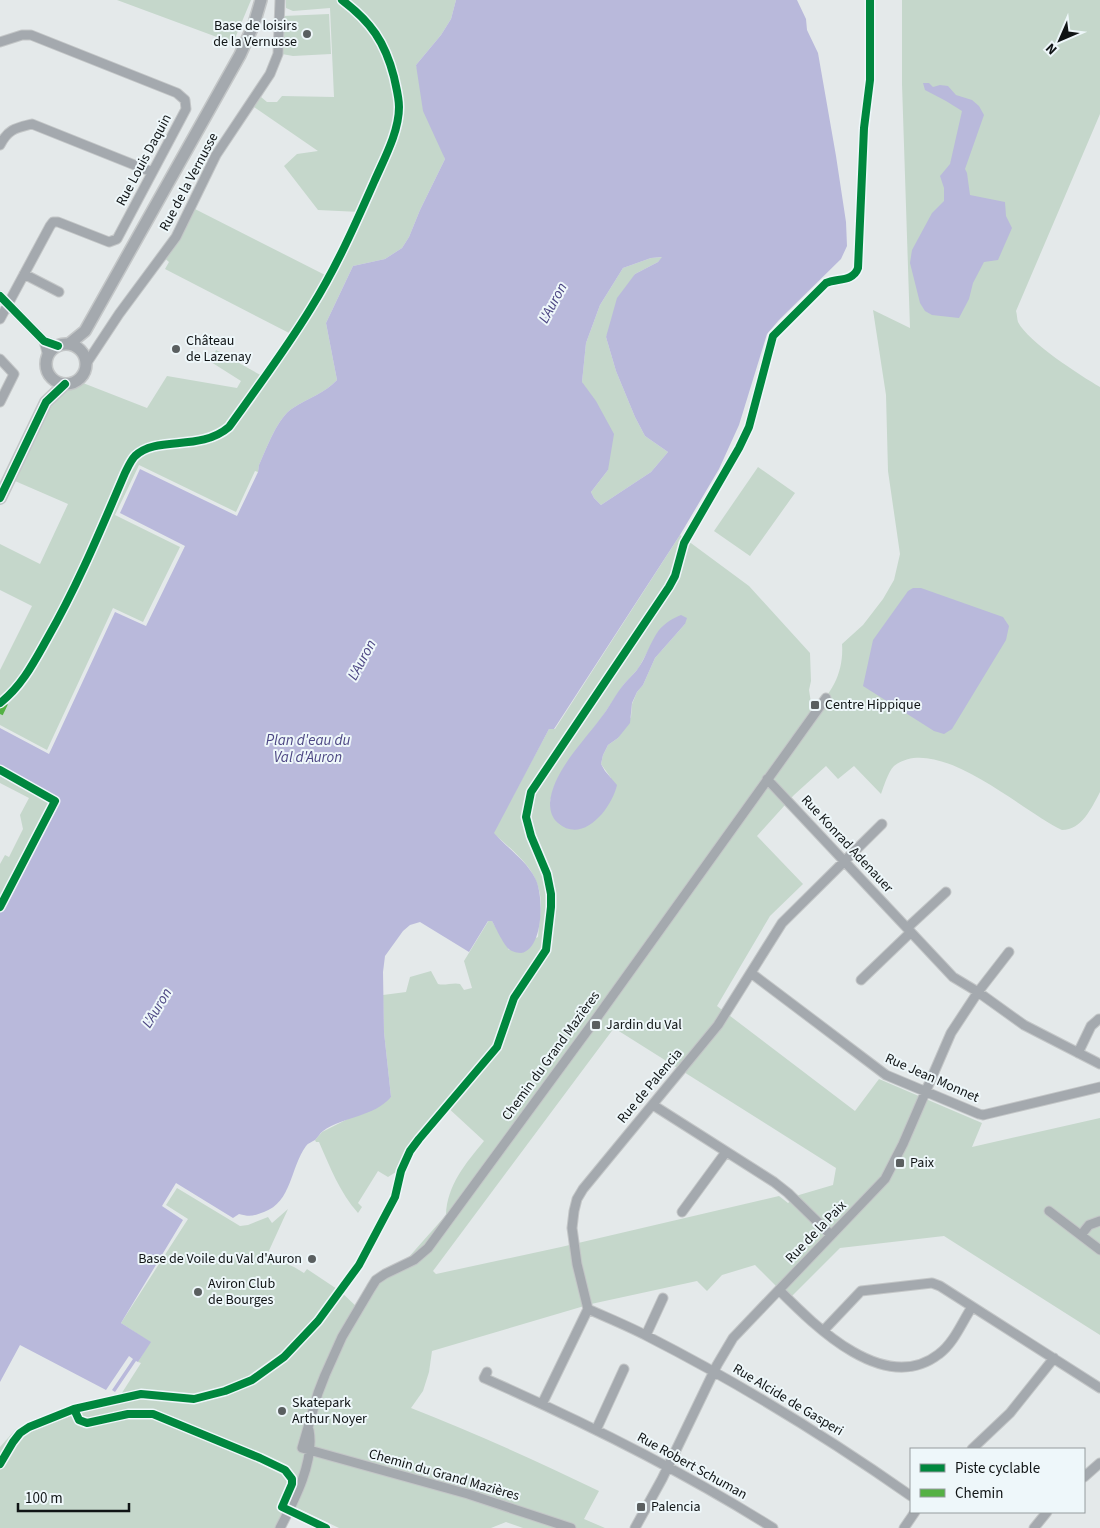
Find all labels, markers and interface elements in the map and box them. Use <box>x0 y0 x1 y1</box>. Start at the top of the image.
north arrow <box>1035 15 1085 65</box>
place label: Base de loisirs de la Vernusse <box>213 16 297 52</box>
marker: Base de loisirs de la Vernusse <box>301 28 313 40</box>
text: N <box>1041 38 1062 59</box>
street label: Rue Louis Daquin <box>111 111 177 209</box>
street label: Rue de la Vernusse <box>155 129 223 235</box>
water label: L'Auron <box>534 279 572 327</box>
place label: Château de Lazenay <box>186 331 252 367</box>
marker: Château de Lazenay <box>170 343 182 355</box>
water label: L'Auron <box>343 636 381 684</box>
place label: Centre Hippique <box>825 695 921 715</box>
marker: Centre Hippique <box>809 699 821 711</box>
water label: Plan d'eau du Val d'Auron <box>266 730 350 768</box>
street label: Rue Konrad Adenauer <box>796 791 898 897</box>
water label: L'Auron <box>137 984 177 1032</box>
street label: Chemin du Grand Mazières <box>497 987 605 1125</box>
place label: Jardin du Val <box>606 1015 682 1035</box>
marker: Jardin du Val <box>590 1019 602 1031</box>
street label: Rue de Palencia <box>613 1044 687 1128</box>
street label: Rue Jean Monnet <box>882 1048 982 1108</box>
place label: Paix <box>910 1153 935 1173</box>
marker: Paix <box>894 1157 906 1169</box>
street label: Rue de la Paix <box>781 1196 852 1268</box>
place label: Base de Voile du Val d'Auron <box>138 1249 302 1269</box>
marker: Base de Voile du Val d'Auron <box>306 1253 318 1265</box>
place label: Aviron Club de Bourges <box>208 1274 275 1310</box>
marker: Aviron Club de Bourges <box>192 1286 204 1298</box>
street label: Rue Alcide de Gasperi <box>729 1359 847 1441</box>
place label: Skatepark Arthur Noyer <box>292 1393 367 1429</box>
marker: Skatepark Arthur Noyer <box>276 1405 288 1417</box>
street label: Rue Robert Schuman <box>633 1427 751 1505</box>
street label: Chemin du Grand Mazières <box>366 1444 522 1506</box>
legend <box>910 1448 1085 1513</box>
text: Piste cyclable <box>955 1458 1040 1479</box>
scale bar <box>18 1480 129 1512</box>
text: Chemin <box>955 1483 1004 1504</box>
text: 100 m <box>25 1488 63 1509</box>
place label: Palencia <box>651 1497 700 1517</box>
marker: Palencia <box>635 1501 647 1513</box>

